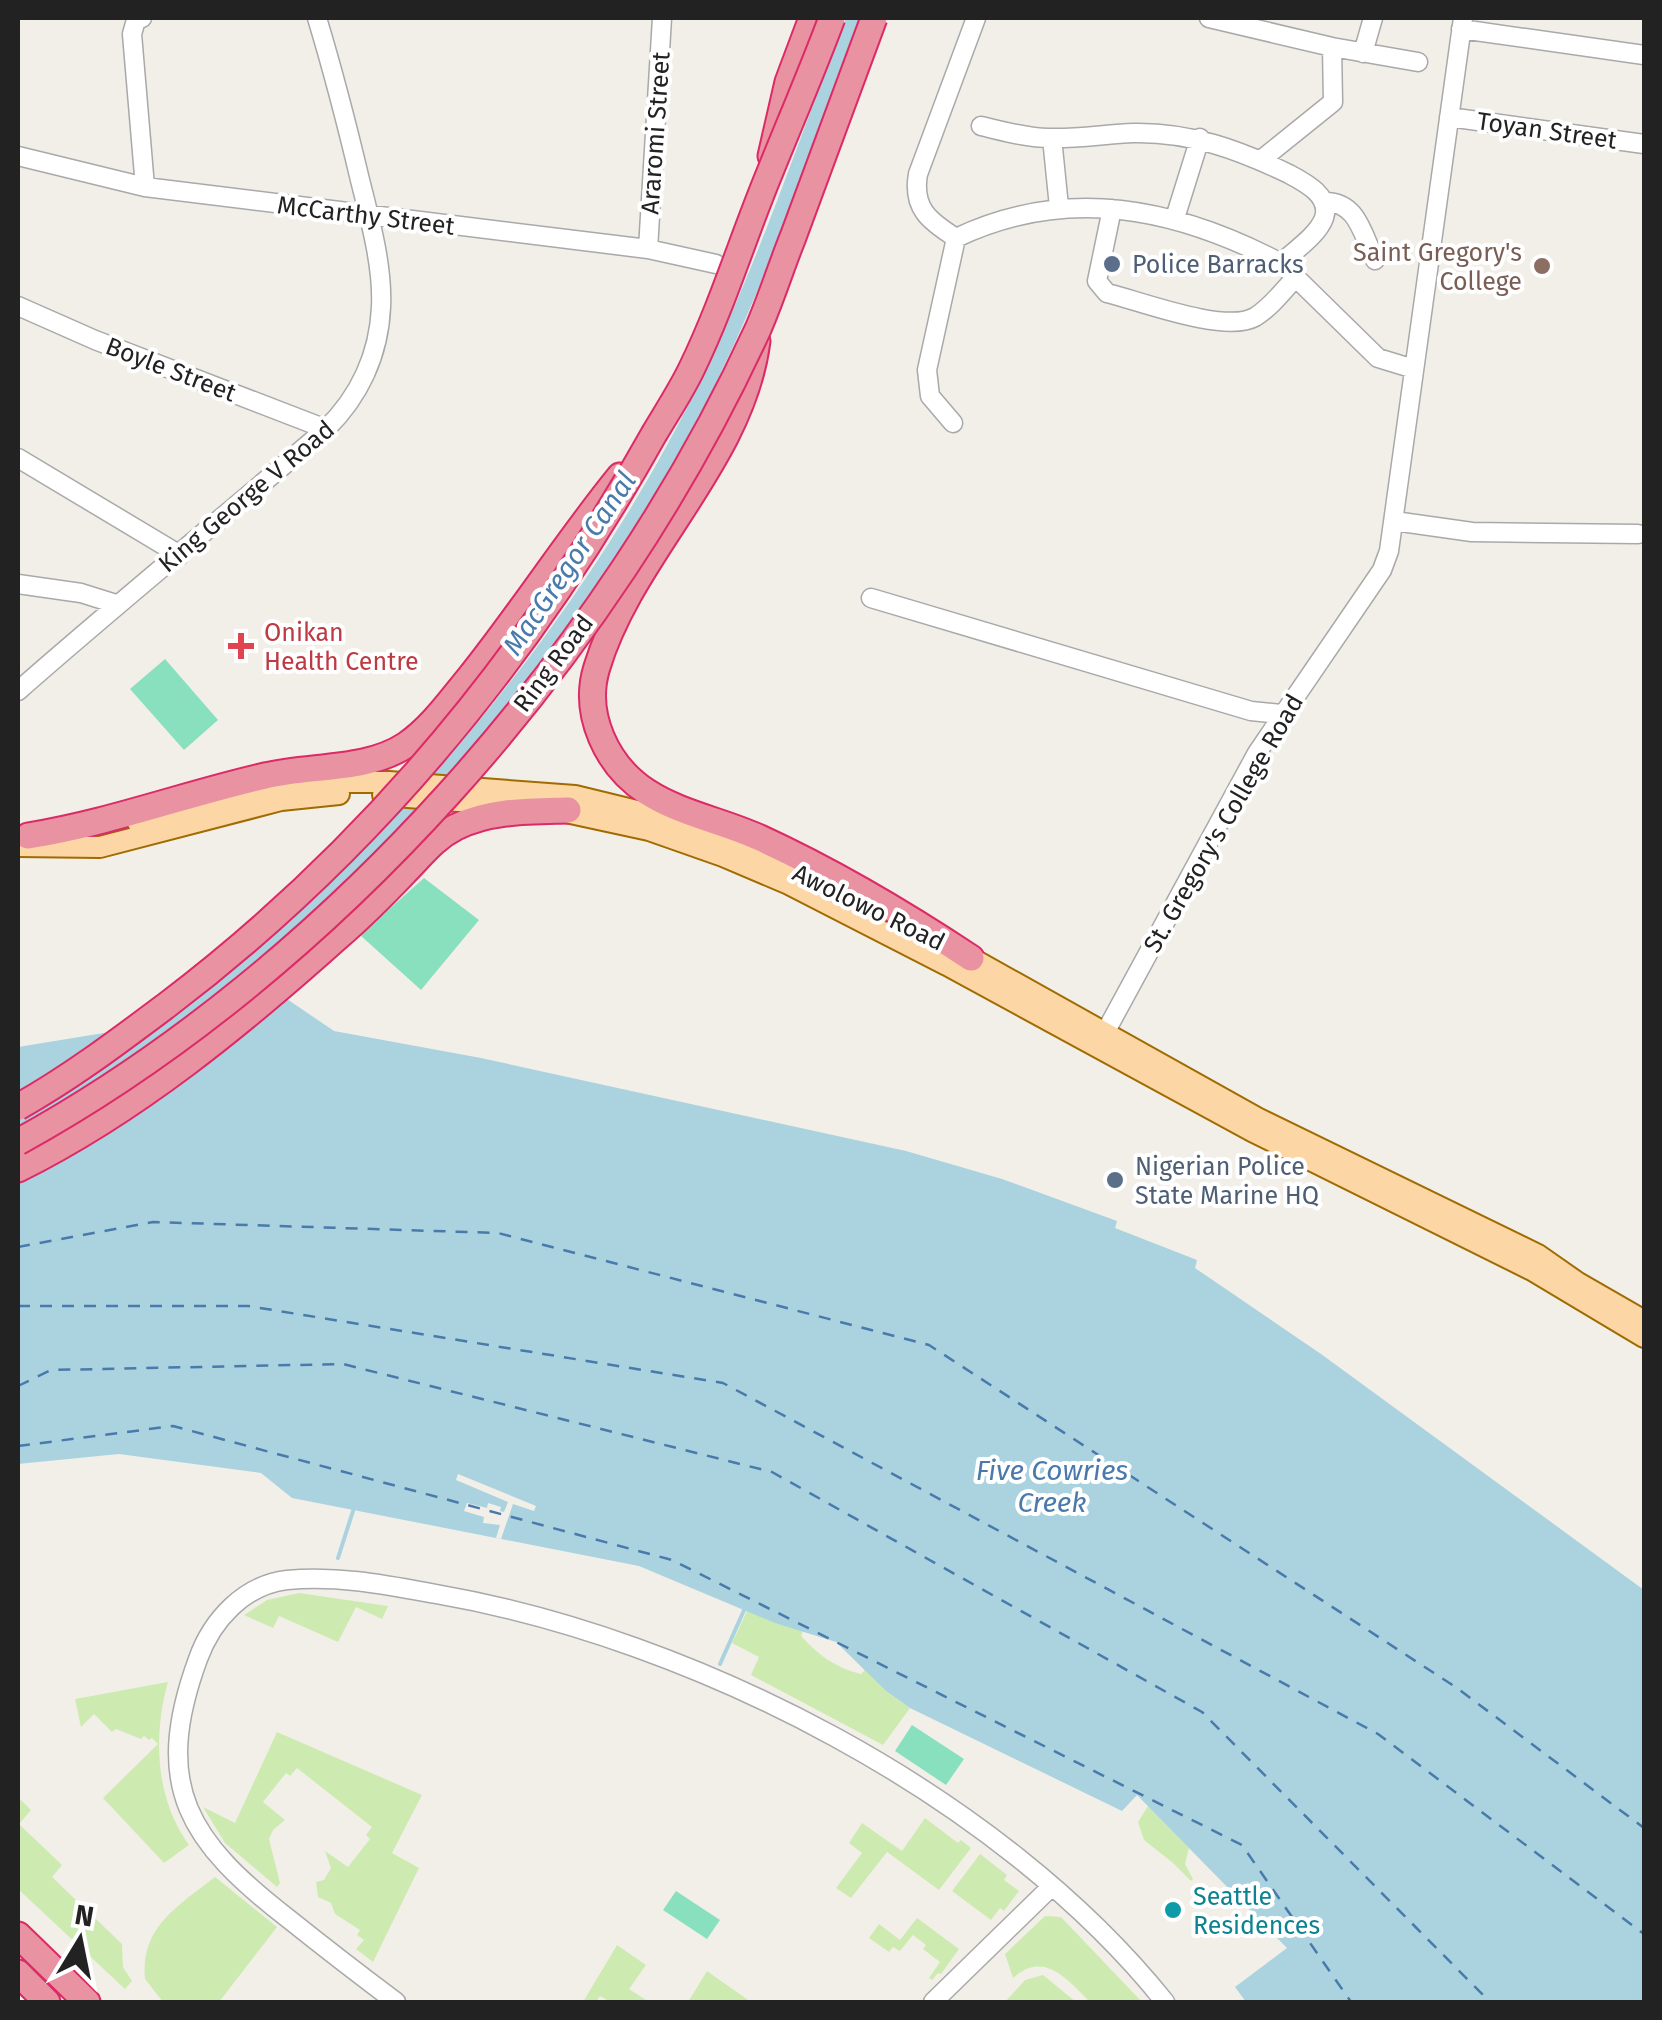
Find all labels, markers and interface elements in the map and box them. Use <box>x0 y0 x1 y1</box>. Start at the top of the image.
street label: Araromi Street <box>635 50 677 215</box>
street label: Toyan Street <box>1475 106 1620 156</box>
street label: McCarthy Street <box>275 190 457 242</box>
place label: Saint Gregory's College <box>1353 238 1522 297</box>
place label: Police Barracks <box>1132 250 1304 280</box>
marker: Police Barracks <box>1101 253 1123 275</box>
marker: Saint Gregory's College <box>1531 255 1553 277</box>
street label: Boyle Street <box>101 331 241 409</box>
street label: King George V Road <box>153 414 341 579</box>
water label: MacGregor Canal <box>496 465 643 661</box>
street label: Ring Road <box>507 609 600 718</box>
place label: Onikan Health Centre <box>264 618 419 677</box>
marker: Onikan Health Centre <box>228 633 254 659</box>
street label: St. Gregory's College Road <box>1138 689 1310 958</box>
street label: Awolowo Road <box>788 858 949 958</box>
place label: Nigerian Police State Marine HQ <box>1135 1152 1319 1211</box>
marker: Nigerian Police State Marine HQ <box>1104 1169 1126 1191</box>
water label: Five Cowries Creek <box>976 1454 1128 1519</box>
place label: Seattle Residences <box>1193 1882 1320 1941</box>
north arrow <box>30 1890 130 1990</box>
text: N <box>72 1898 96 1934</box>
marker: Seattle Residences <box>1162 1899 1184 1921</box>

